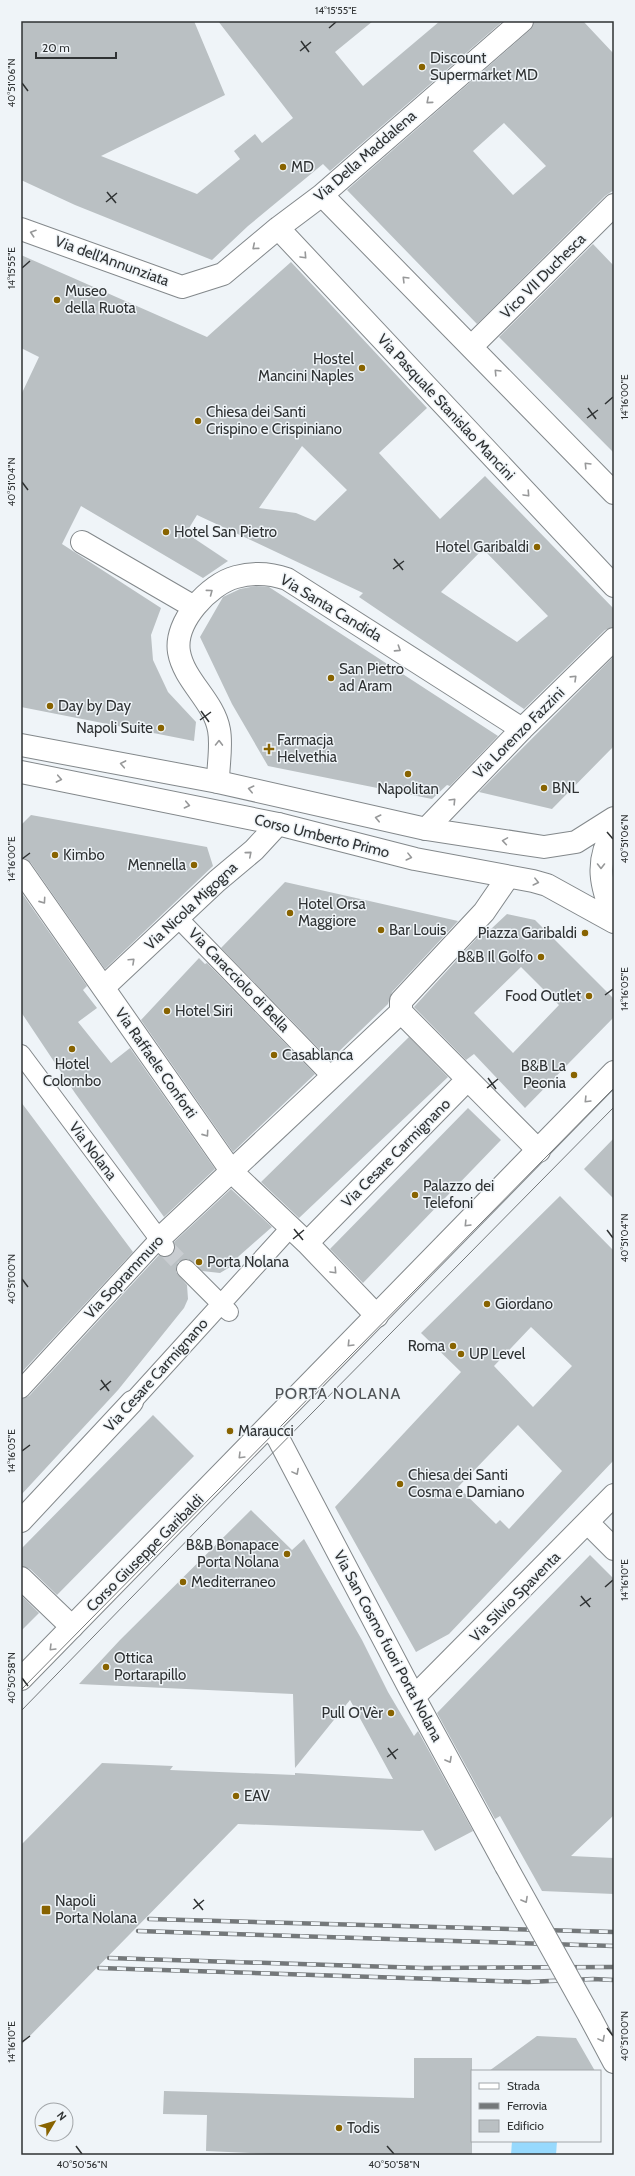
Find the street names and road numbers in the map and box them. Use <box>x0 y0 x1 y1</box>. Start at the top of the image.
street label: Via Della Maddalena <box>310 106 420 205</box>
street label: Vico VII Duchesca <box>497 229 590 322</box>
street label: Via dell'Annunziata <box>52 232 172 290</box>
street label: Via Pasquale Stanislao Mancini <box>373 330 519 484</box>
street label: Via Santa Candida <box>277 571 386 646</box>
street label: Via Lorenzo Fazzini <box>470 684 568 782</box>
street label: Corso Umberto Primo <box>252 810 392 862</box>
street label: Via Nicola Migogna <box>141 858 242 954</box>
street label: Via Caracciolo di Bella <box>185 924 294 1036</box>
street label: Via Raffaele Conforti <box>111 1004 201 1122</box>
street label: Via Cesare Carmignano <box>338 1095 454 1211</box>
street label: Via Nolana <box>65 1118 121 1184</box>
street label: Via Soprammuro <box>81 1231 167 1323</box>
street label: Via Cesare Carmignano <box>100 1315 212 1435</box>
street label: Corso Giuseppe Garibaldi <box>83 1491 207 1615</box>
street label: Via San Cosmo fuori Porta Nolana <box>330 1547 447 1745</box>
street label: Via Silvio Spaventa <box>466 1547 565 1646</box>

